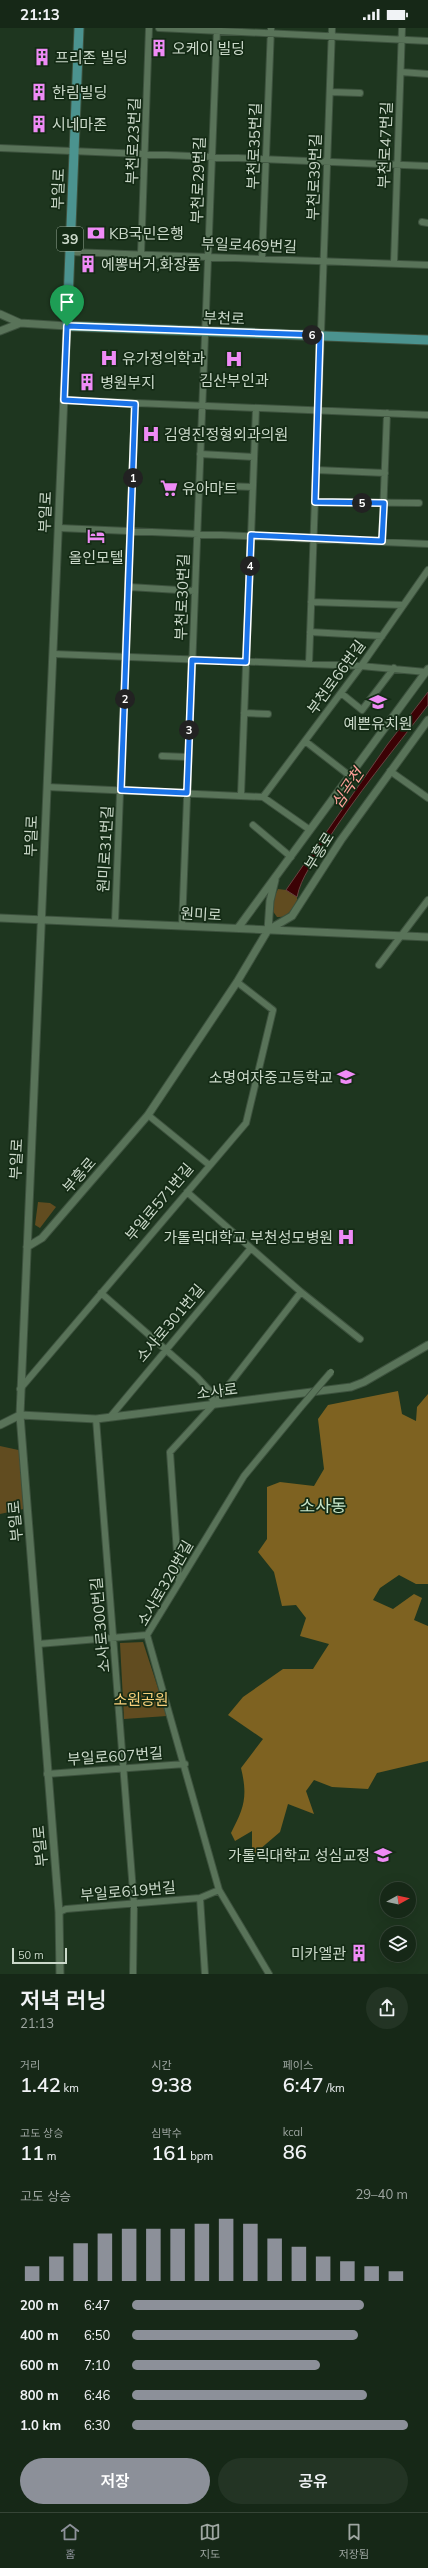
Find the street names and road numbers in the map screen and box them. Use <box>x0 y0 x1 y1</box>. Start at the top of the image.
street label: 부천로23번길 <box>122 97 144 185</box>
street label: 부천로47번길 <box>374 101 396 189</box>
street label: 부천로35번길 <box>243 102 265 190</box>
street label: 부천로39번길 <box>303 133 325 221</box>
street label: 부천로29번길 <box>187 136 209 224</box>
street label: 부일로 <box>48 168 68 210</box>
road number: 39 <box>57 227 83 251</box>
street label: 부일로469번길 <box>201 234 297 256</box>
street label: 부천로 <box>203 308 245 328</box>
street label: 부일로 <box>35 491 55 533</box>
street label: 부천로30번길 <box>171 553 193 641</box>
street label: 부천로66번길 <box>303 636 369 718</box>
street label: 원미로31번길 <box>93 805 117 893</box>
street label: 부일로 <box>21 815 41 857</box>
street label: 부흥로 <box>300 828 338 874</box>
street label: 원미로 <box>180 903 222 925</box>
street label: 부일로 <box>5 1138 27 1180</box>
street label: 부흥로 <box>58 1153 100 1197</box>
street label: 부일로571번길 <box>121 1159 197 1245</box>
street label: 소사로301번길 <box>132 1280 208 1366</box>
street label: 소사로 <box>195 1379 239 1403</box>
street label: 부일로 <box>4 1500 26 1542</box>
street label: 소사로320번길 <box>133 1537 197 1629</box>
street label: 소사로300번길 <box>86 1576 114 1674</box>
street label: 부일로607번길 <box>66 1743 164 1769</box>
street label: 부일로 <box>29 1825 51 1867</box>
street label: 부일로619번길 <box>79 1877 177 1905</box>

